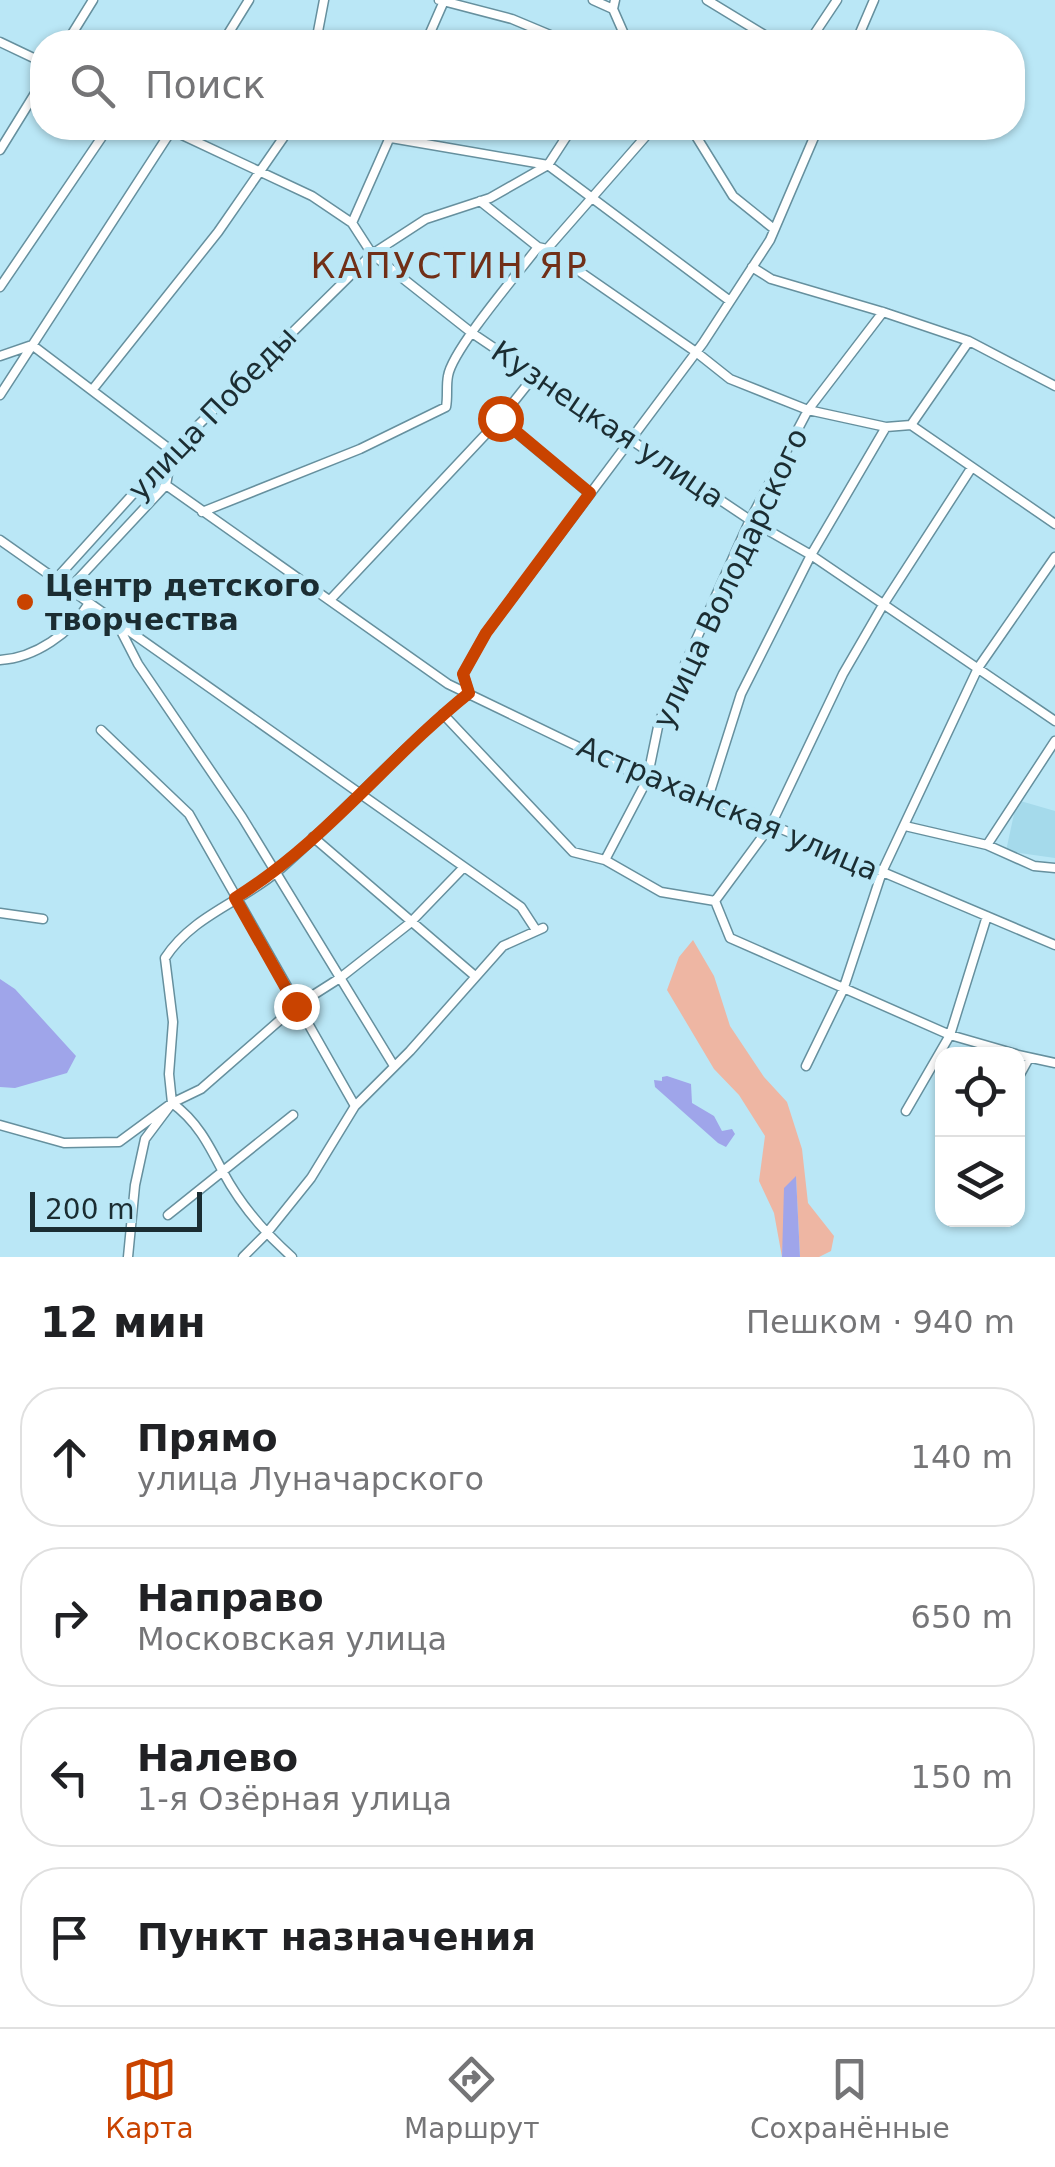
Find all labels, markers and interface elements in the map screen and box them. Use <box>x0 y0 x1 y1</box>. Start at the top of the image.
search box <box>30 30 1025 140</box>
icon: search <box>65 58 120 113</box>
text: Поиск <box>145 63 265 107</box>
district label: КАПУСТИН ЯР <box>311 246 589 286</box>
street label: улица Победы <box>121 319 303 507</box>
street label: Кузнецкая улица <box>485 333 731 515</box>
route start <box>478 396 524 442</box>
street label: улица Володарского <box>645 423 815 733</box>
place label: Центр детского творчества <box>45 568 320 637</box>
marker: Центр детского творчества <box>14 591 36 613</box>
street label: Астраханская улица <box>572 729 884 887</box>
route end <box>274 984 320 1030</box>
map controls <box>935 1047 1025 1227</box>
button: locate <box>935 1047 1025 1137</box>
button: layers <box>935 1137 1025 1227</box>
scale bar <box>30 1187 202 1232</box>
text: 200 m <box>45 1193 135 1226</box>
text: 12 мин <box>40 1298 206 1347</box>
text: Пешком · 940 m <box>746 1303 1015 1341</box>
text: Прямо <box>137 1416 278 1460</box>
icon: ahead <box>42 1430 97 1485</box>
text: 140 m <box>911 1438 1013 1476</box>
text: улица Луначарского <box>137 1460 484 1498</box>
text: Направо <box>137 1576 324 1620</box>
icon: right <box>42 1590 97 1645</box>
text: 650 m <box>911 1598 1013 1636</box>
text: Московская улица <box>137 1620 447 1658</box>
text: Налево <box>137 1736 298 1780</box>
icon: left <box>42 1750 97 1805</box>
text: 150 m <box>911 1758 1013 1796</box>
text: 1-я Озёрная улица <box>137 1780 452 1818</box>
icon: arrive <box>42 1910 97 1965</box>
text: Пункт назначения <box>137 1915 536 1959</box>
tab: Карта <box>105 2052 194 2145</box>
tab: Маршрут <box>404 2052 539 2145</box>
tab: Сохранённые <box>750 2052 950 2145</box>

